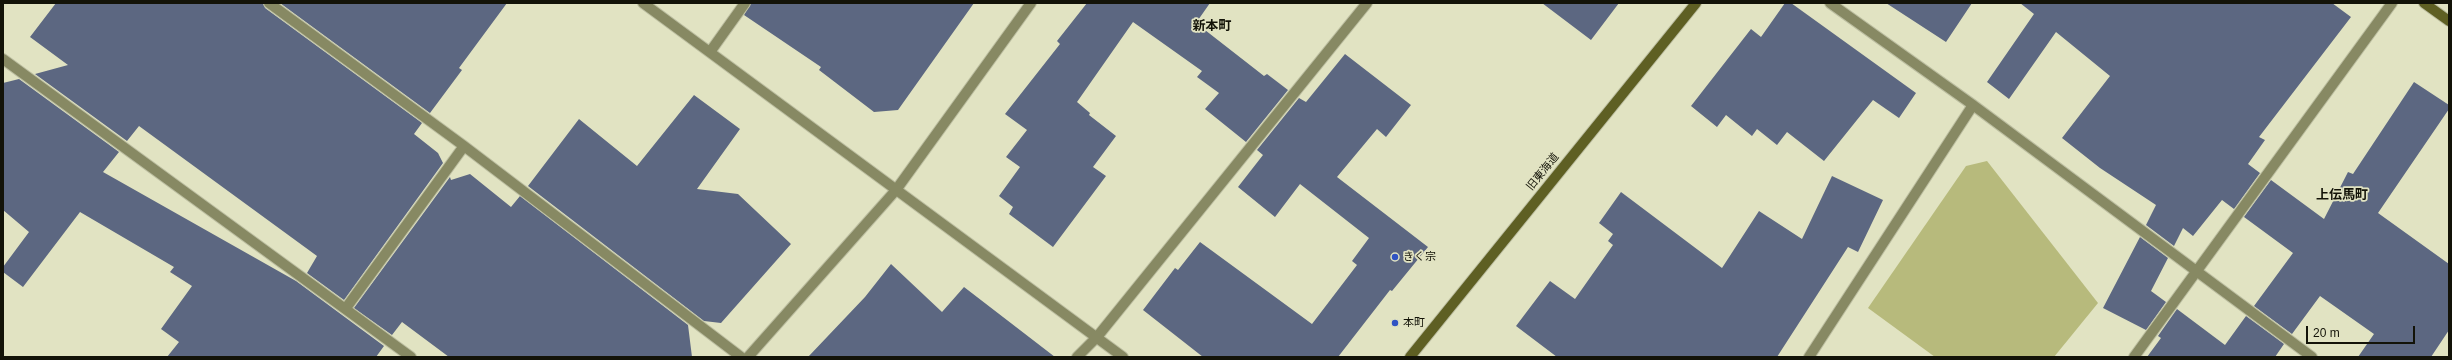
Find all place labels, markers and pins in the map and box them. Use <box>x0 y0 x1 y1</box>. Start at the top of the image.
place label: きく宗 <box>1403 250 1436 264</box>
marker: きく宗 <box>1390 252 1400 262</box>
place label: 本町 <box>1403 316 1425 330</box>
marker: 本町 <box>1390 318 1400 328</box>

